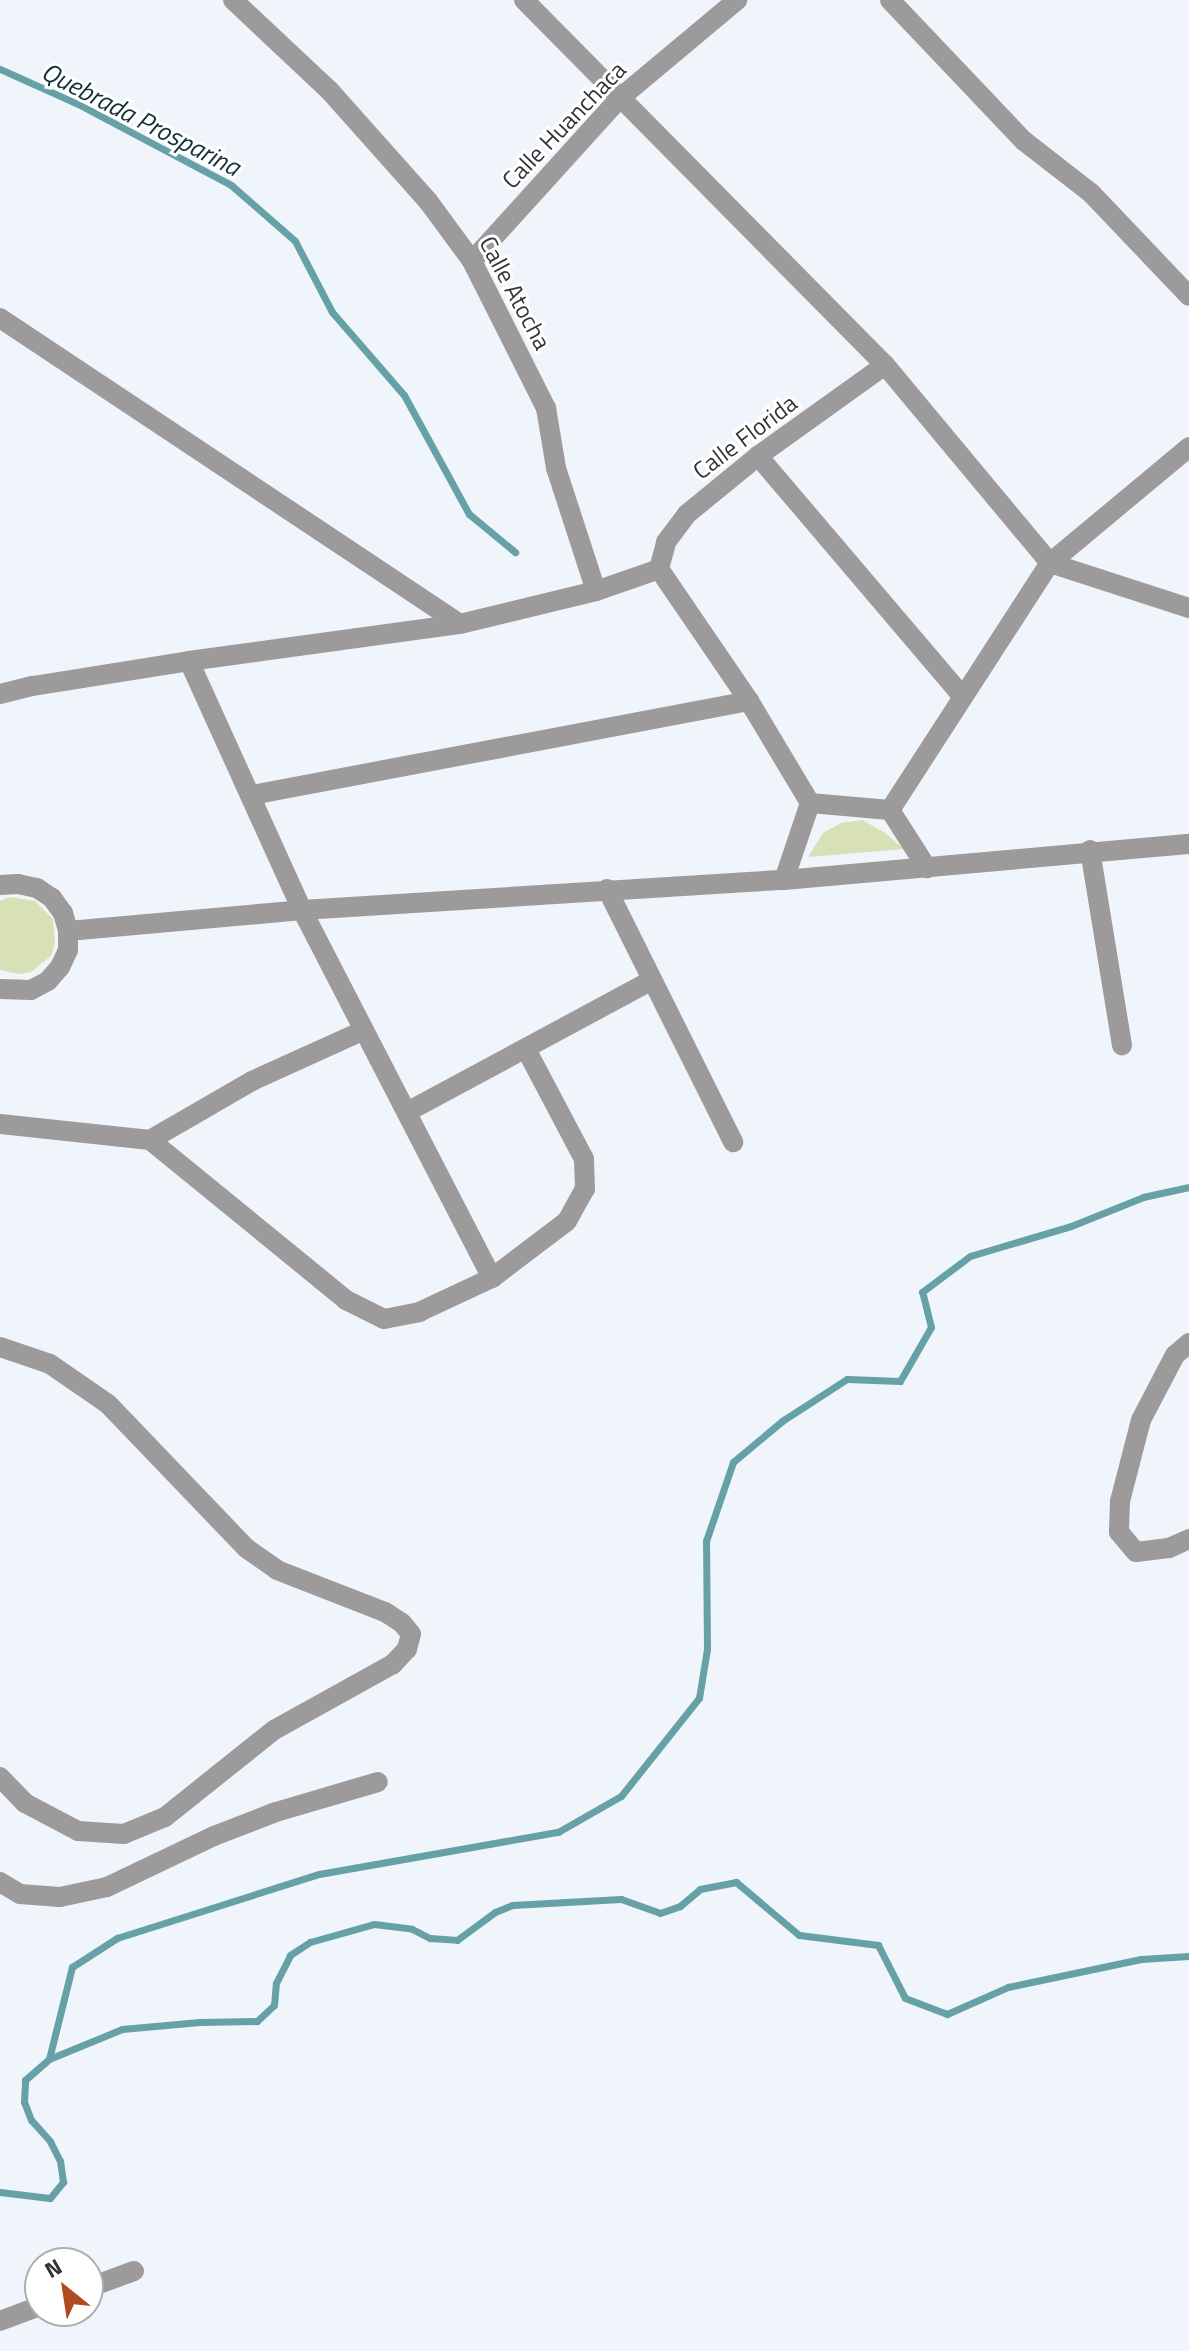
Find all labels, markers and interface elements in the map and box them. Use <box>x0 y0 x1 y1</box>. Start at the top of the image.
water label: Quebrada Prosparina <box>37 56 245 182</box>
street label: Calle Huanchaca <box>496 56 632 194</box>
street label: Calle Atocha <box>473 232 557 354</box>
street label: Calle Florida <box>687 389 803 485</box>
north arrow <box>24 2247 104 2327</box>
text: N <box>38 2249 68 2286</box>

